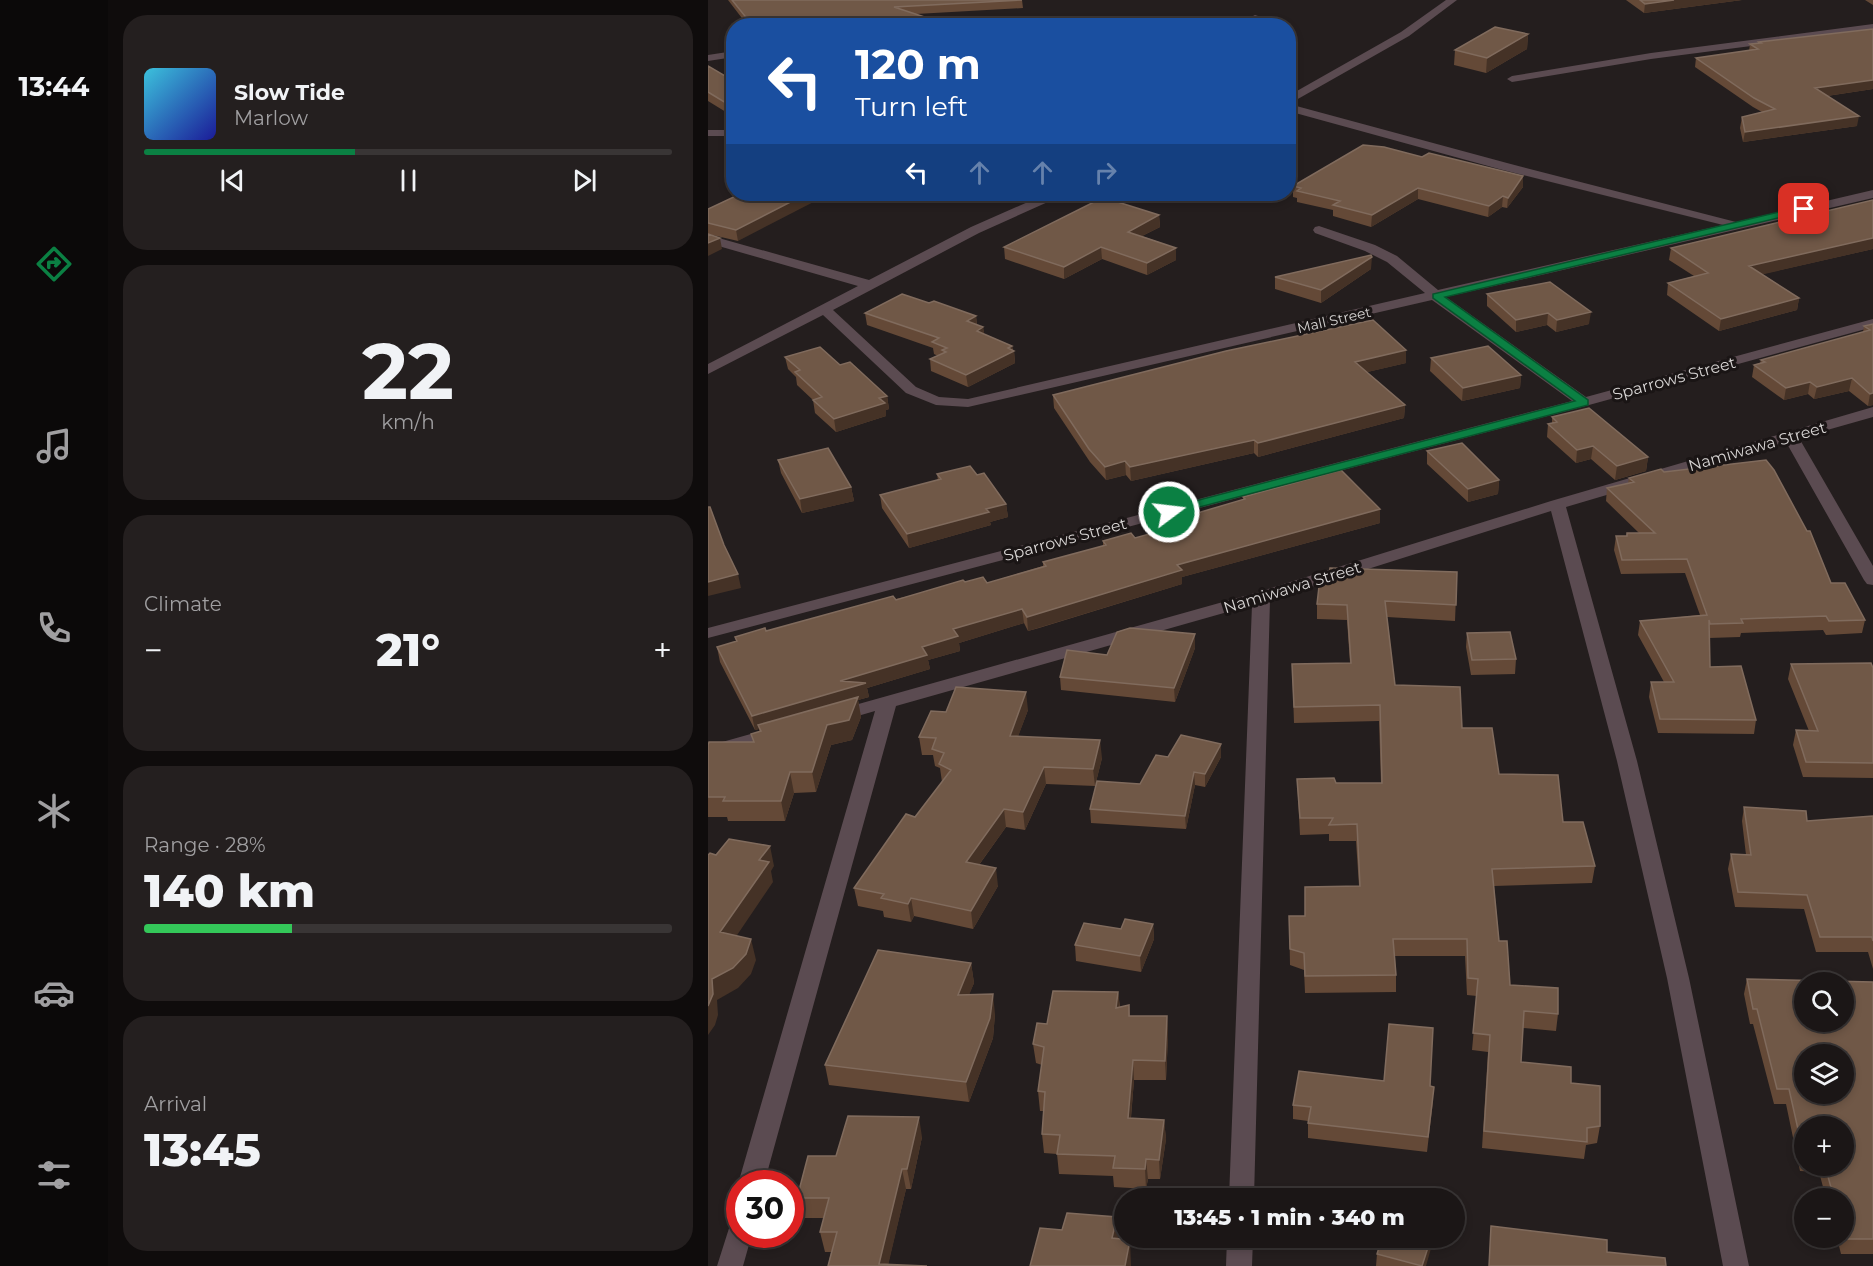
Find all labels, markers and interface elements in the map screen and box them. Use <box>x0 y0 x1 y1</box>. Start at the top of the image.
text: 120 m <box>855 38 981 90</box>
icon: left <box>756 42 834 120</box>
text: 13:44 <box>19 70 89 103</box>
text: Slow Tide <box>234 79 345 106</box>
text: Turn left <box>855 90 968 123</box>
text: Marlow <box>234 106 308 130</box>
icon: left <box>900 156 933 189</box>
icon: ahead <box>963 156 996 189</box>
icon: ahead <box>1026 156 1059 189</box>
icon: right <box>1089 156 1122 189</box>
icon: previous <box>216 164 249 197</box>
icon: pause <box>392 164 425 197</box>
icon: next <box>568 164 601 197</box>
pin <box>1778 183 1829 234</box>
icon: arrive <box>1787 192 1820 225</box>
icon: directions <box>33 243 75 285</box>
street label: Mall Street <box>1295 303 1373 337</box>
text: 22 <box>362 323 454 419</box>
street label: Sparrows Street <box>1610 353 1738 404</box>
text: km/h <box>381 410 435 434</box>
street label: Namiwawa Street <box>1686 418 1829 475</box>
icon: music <box>33 425 75 467</box>
position arrow <box>1137 480 1201 544</box>
street label: Sparrows Street <box>1001 514 1129 565</box>
street label: Namiwawa Street <box>1221 557 1364 617</box>
text: Climate <box>144 592 222 616</box>
icon: phone <box>33 607 75 649</box>
text: 21° <box>376 622 440 677</box>
text: − <box>144 630 163 670</box>
text: + <box>653 630 672 670</box>
icon: climate <box>33 790 75 832</box>
text: Range · 28% <box>144 833 265 857</box>
text: 140 km <box>144 863 315 918</box>
icon: car <box>33 972 75 1014</box>
map controls <box>1794 972 1854 1248</box>
button: search <box>1794 972 1854 1032</box>
button: layers <box>1794 1044 1854 1104</box>
text: Arrival <box>144 1092 207 1116</box>
button: + <box>1794 1116 1854 1176</box>
text: 13:45 <box>144 1122 261 1177</box>
icon: filters <box>33 1154 75 1196</box>
speed limit sign: 30 <box>726 1170 804 1248</box>
button: − <box>1794 1188 1854 1248</box>
text: 13:45 · 1 min · 340 m <box>1174 1204 1405 1231</box>

